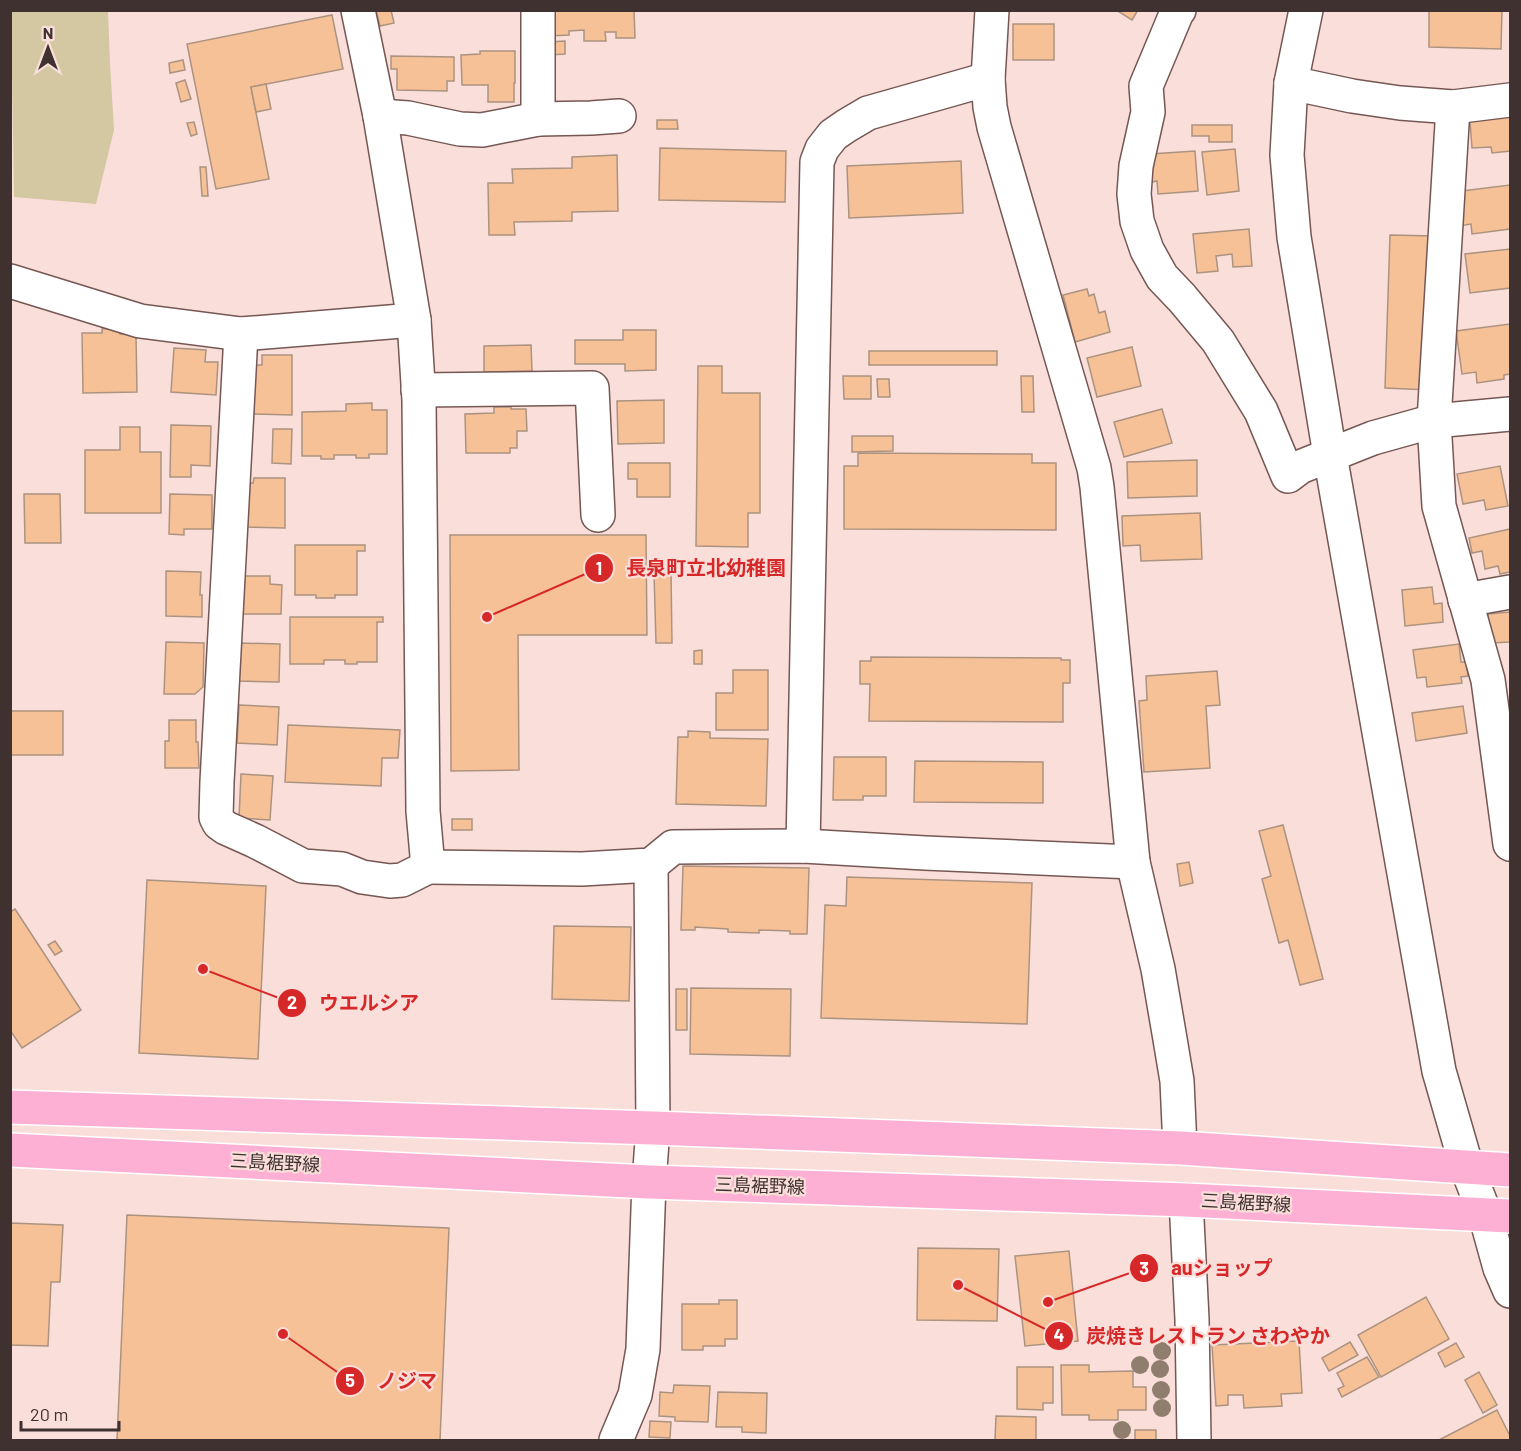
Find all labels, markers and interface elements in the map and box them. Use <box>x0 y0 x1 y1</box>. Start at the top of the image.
north arrow <box>18 18 78 78</box>
text: N <box>43 23 53 42</box>
callout: 長泉町立北幼稚園 <box>584 549 798 587</box>
text: 長泉町立北幼稚園 <box>626 555 786 579</box>
text: 1 <box>596 557 602 579</box>
callout: ウエルシア <box>277 984 431 1022</box>
text: ウエルシア <box>319 990 419 1014</box>
text: 2 <box>287 991 297 1013</box>
street label: 三島裾野線 <box>230 1149 321 1175</box>
street label: 三島裾野線 <box>715 1172 805 1198</box>
street label: 三島裾野線 <box>1201 1189 1292 1215</box>
callout: auショップ <box>1129 1249 1285 1287</box>
text: auショップ <box>1171 1255 1273 1279</box>
text: 3 <box>1139 1257 1149 1279</box>
callout: 炭焼きレストラン さわやか <box>1044 1317 1342 1355</box>
text: 炭焼きレストラン さわやか <box>1086 1323 1330 1347</box>
text: 4 <box>1054 1324 1065 1346</box>
callout: ノジマ <box>335 1362 449 1400</box>
text: ノジマ <box>377 1368 437 1392</box>
text: 5 <box>345 1369 355 1391</box>
scale bar <box>21 1394 118 1432</box>
text: 20 m <box>30 1403 68 1425</box>

